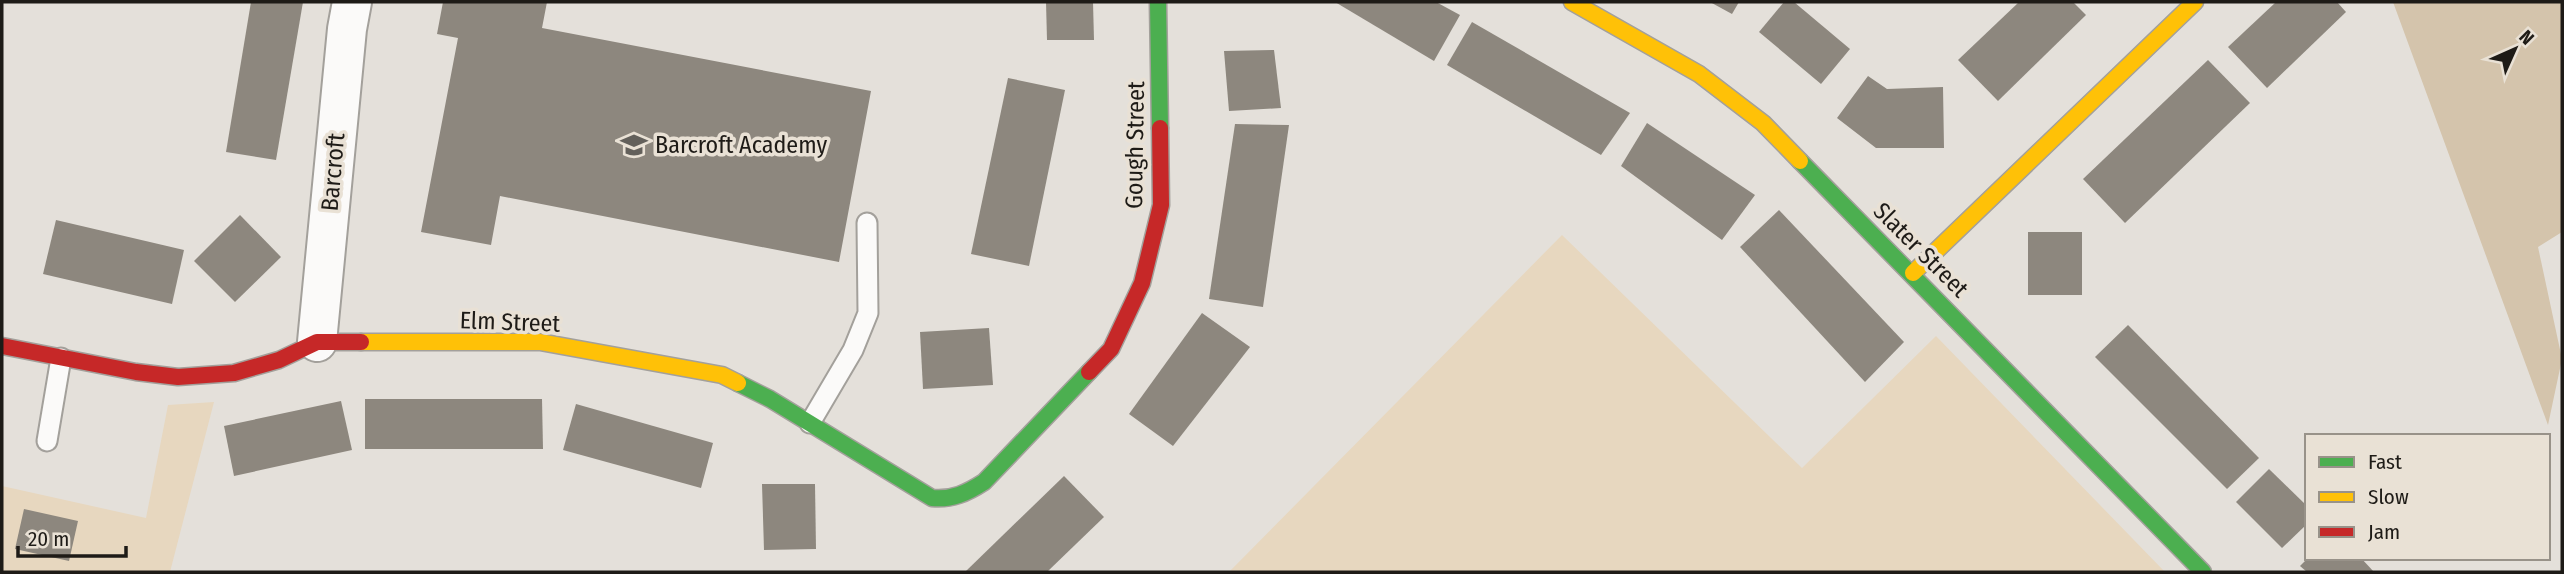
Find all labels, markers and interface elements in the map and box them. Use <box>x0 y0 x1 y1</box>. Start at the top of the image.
north arrow <box>2480 14 2550 84</box>
text: N <box>2515 25 2539 49</box>
street label: Gough Street <box>1120 81 1150 209</box>
school or university icon: Barcroft Academy <box>619 130 649 160</box>
place label: Barcroft Academy <box>655 131 827 159</box>
street label: Barcroft <box>316 132 350 212</box>
street label: Slater Street <box>1868 197 1974 303</box>
street label: Elm Street <box>459 306 561 338</box>
legend <box>2305 434 2550 560</box>
text: Fast <box>2368 449 2402 475</box>
text: Slow <box>2368 484 2409 510</box>
scale bar <box>18 514 126 558</box>
text: Jam <box>2368 519 2400 545</box>
text: 20 m <box>28 526 69 552</box>

